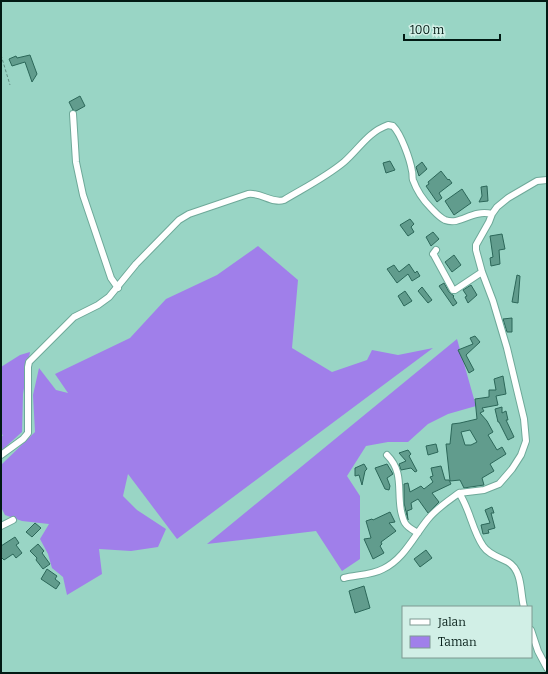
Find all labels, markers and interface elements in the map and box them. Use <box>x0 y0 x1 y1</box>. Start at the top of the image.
scale bar <box>404 16 500 42</box>
text: 100 m <box>410 23 445 37</box>
legend <box>402 606 532 658</box>
text: Jalan <box>437 615 466 629</box>
text: Taman <box>438 635 477 649</box>

